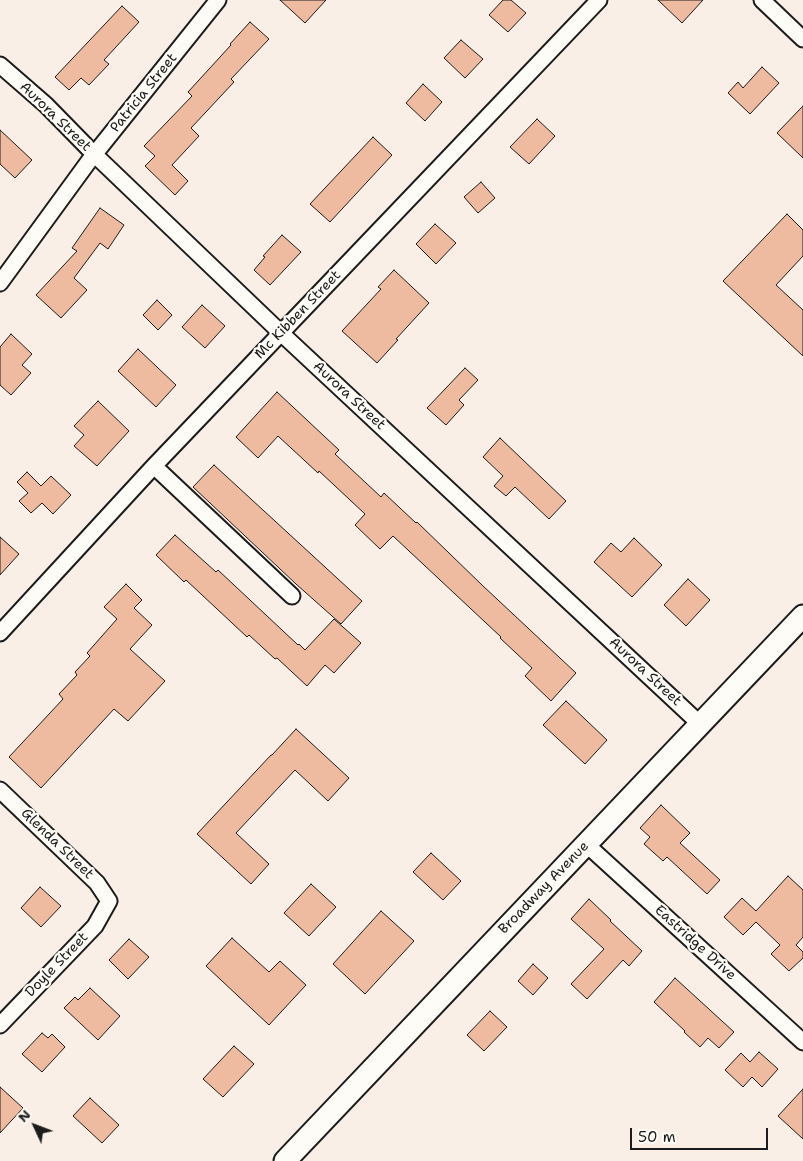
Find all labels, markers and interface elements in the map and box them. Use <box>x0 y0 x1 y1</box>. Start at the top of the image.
street label: Patricia Street <box>107 50 181 136</box>
street label: Aurora Street <box>16 79 94 155</box>
street label: Mc Kibben Street <box>251 267 345 363</box>
street label: Aurora Street <box>309 358 389 434</box>
street label: Aurora Street <box>605 634 685 710</box>
street label: Glenda Street <box>17 805 97 883</box>
street label: Broadway Avenue <box>495 838 593 938</box>
street label: Eastridge Drive <box>651 902 739 984</box>
street label: Doyle Street <box>22 929 92 1001</box>
north arrow <box>10 1101 60 1151</box>
text: N <box>14 1106 34 1126</box>
scale bar <box>633 1118 770 1150</box>
text: 50 m <box>638 1127 676 1147</box>

